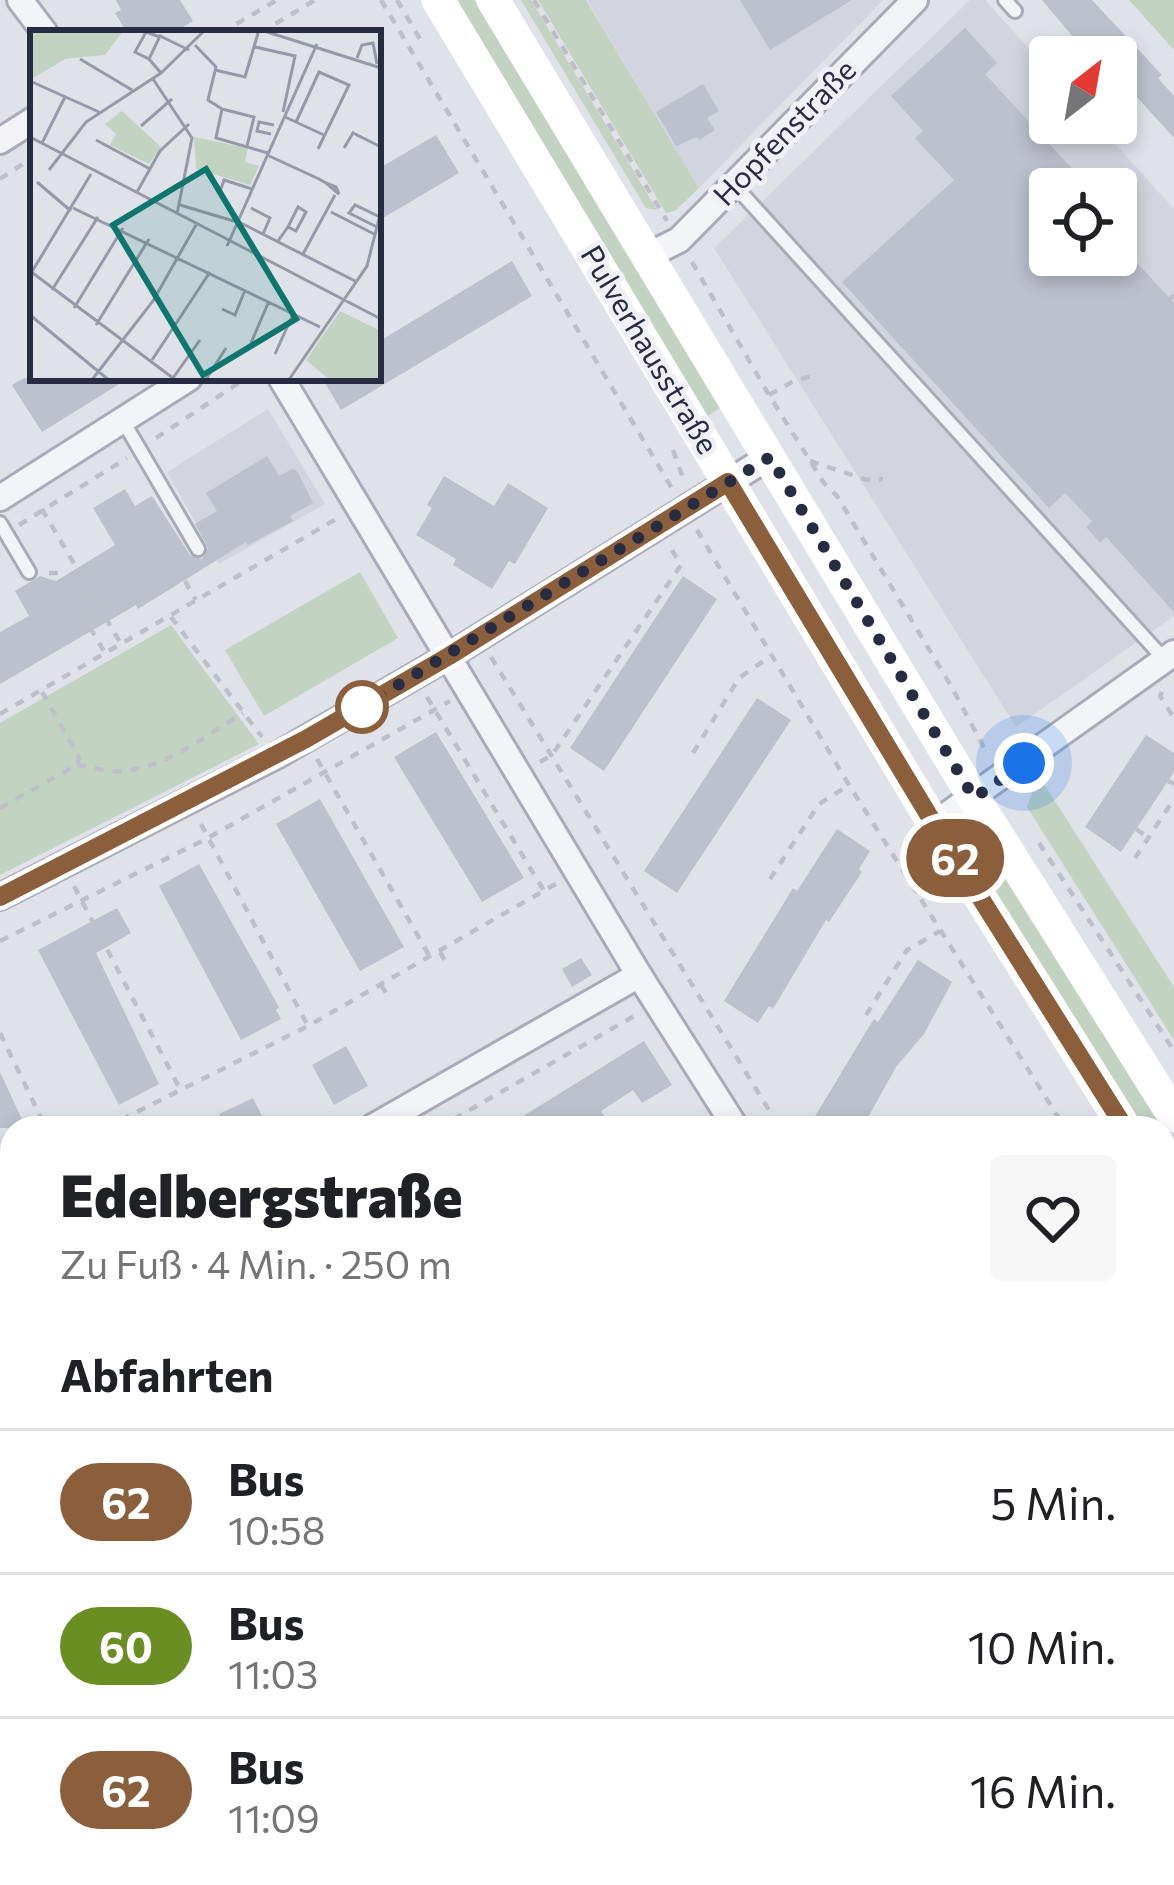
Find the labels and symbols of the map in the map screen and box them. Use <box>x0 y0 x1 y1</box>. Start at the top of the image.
inset map <box>30 30 381 381</box>
north arrow <box>1029 36 1137 144</box>
street label: Hopfenstraße <box>704 50 862 212</box>
street label: Pulverhausstraße <box>574 238 728 460</box>
unlabelled marker <box>337 682 387 732</box>
your location <box>994 733 1054 793</box>
line badge: 62 <box>901 819 1009 897</box>

